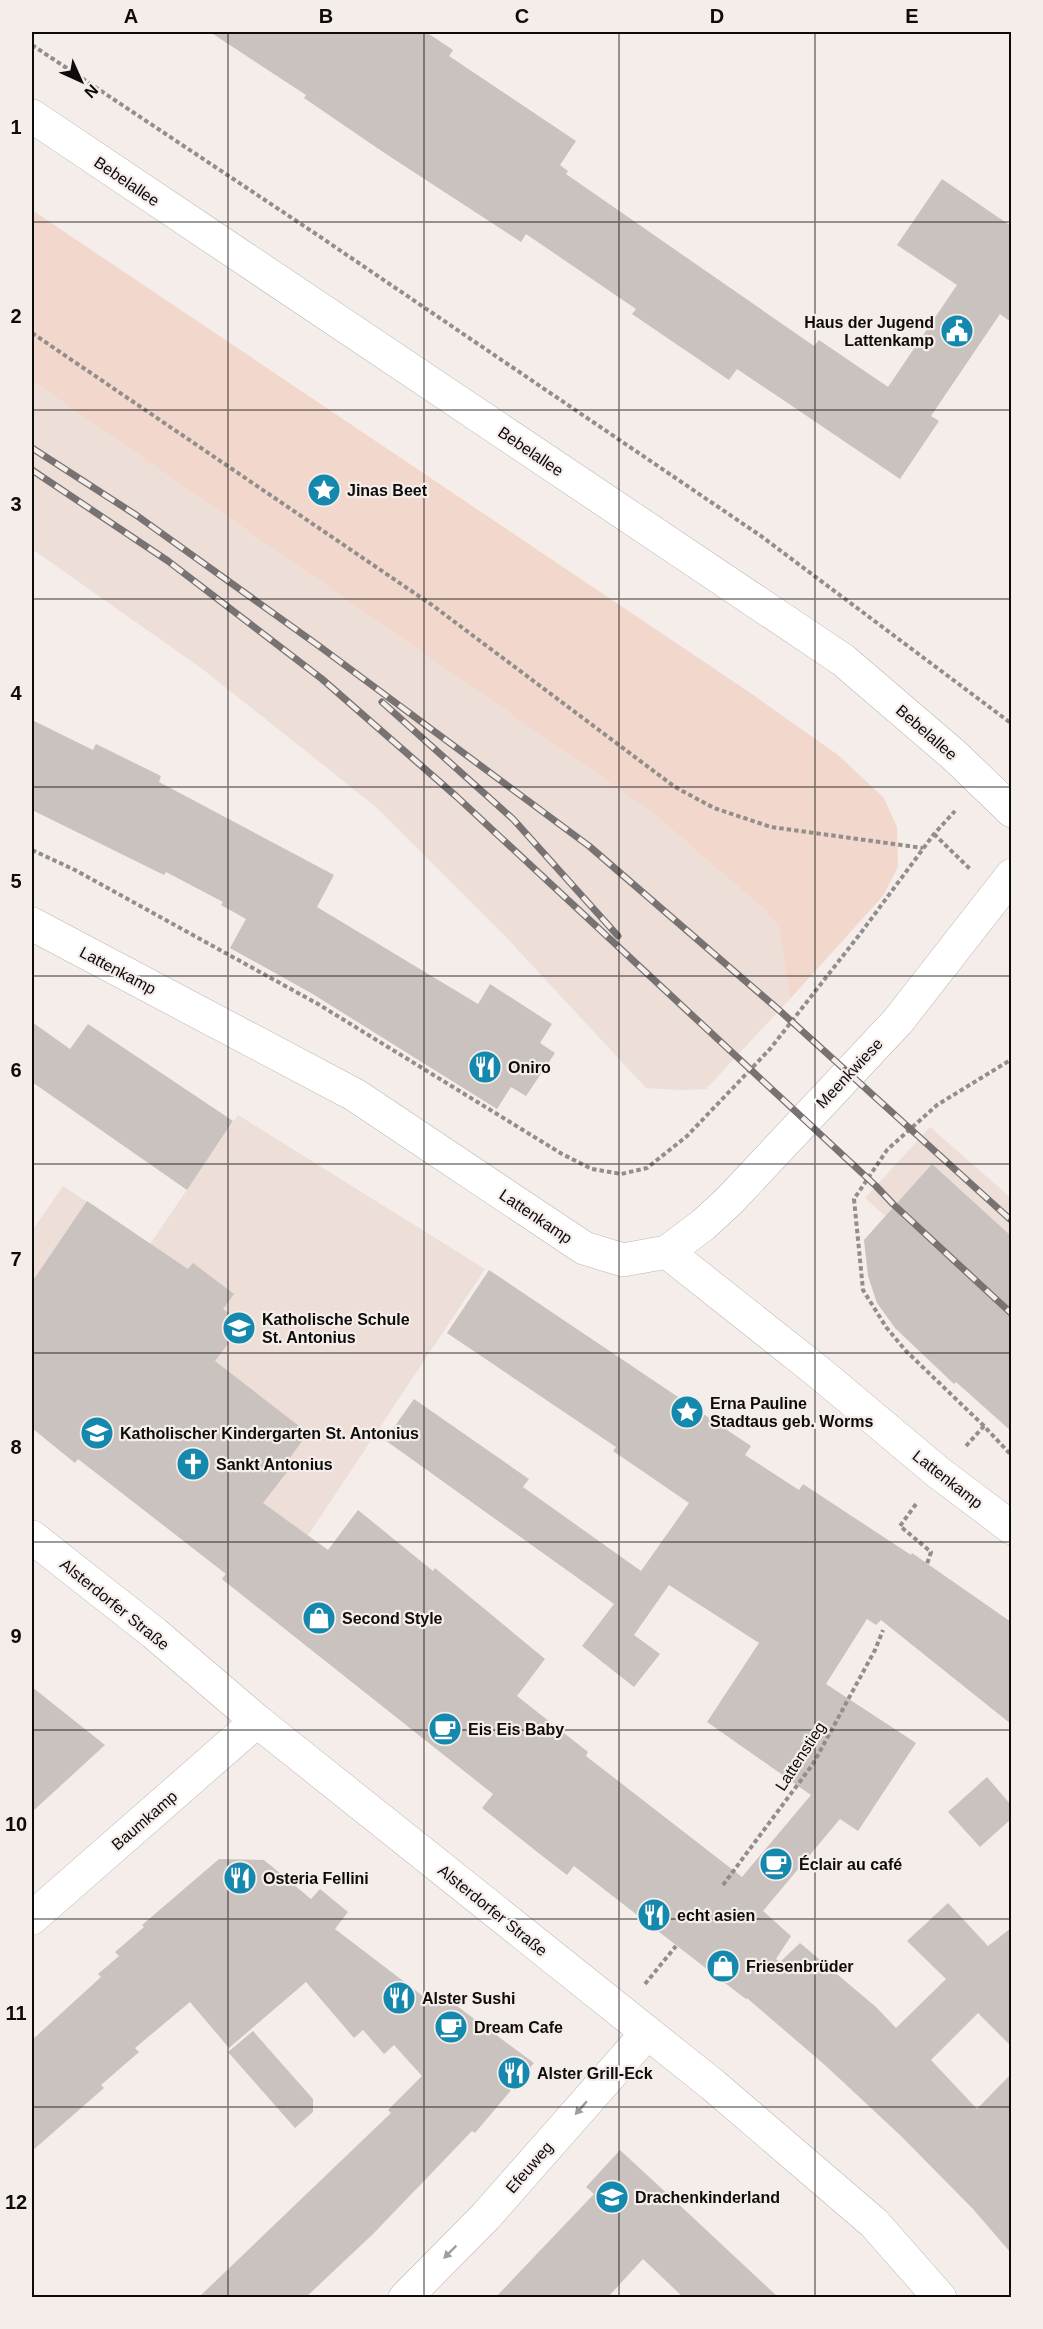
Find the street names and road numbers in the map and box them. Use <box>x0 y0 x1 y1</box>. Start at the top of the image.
street label: Bebelallee <box>91 153 163 209</box>
street label: Bebelallee <box>495 423 567 479</box>
street label: Bebelallee <box>893 701 961 763</box>
street label: Lattenkamp <box>77 943 159 998</box>
street label: Meenkwiese <box>813 1035 886 1112</box>
street label: Lattenkamp <box>496 1186 575 1247</box>
street label: Lattenkamp <box>910 1447 986 1512</box>
street label: Alsterdorfer Straße <box>57 1555 173 1654</box>
street label: Lattenstieg <box>772 1719 829 1794</box>
street label: Baumkamp <box>108 1787 181 1853</box>
street label: Alsterdorfer Straße <box>435 1861 551 1960</box>
street label: Efeuweg <box>503 2138 556 2196</box>

